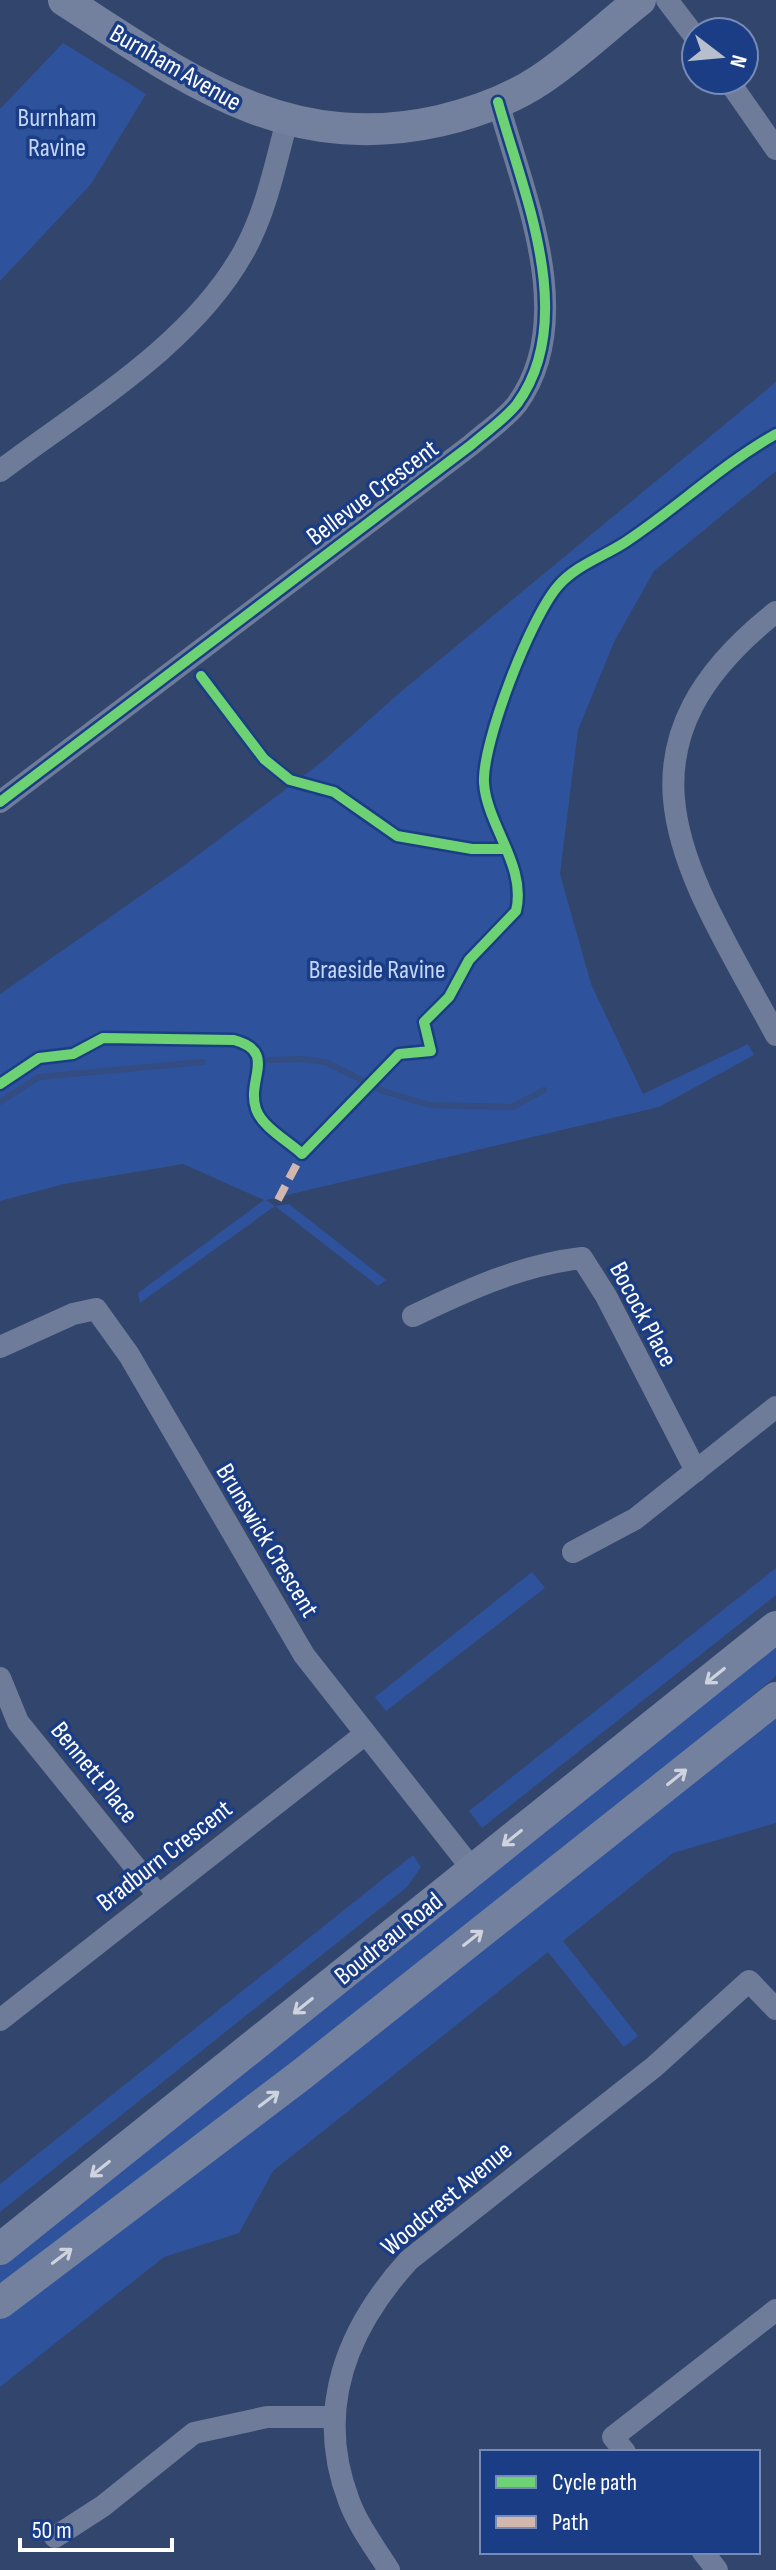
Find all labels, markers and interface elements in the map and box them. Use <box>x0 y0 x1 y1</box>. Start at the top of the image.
north arrow <box>680 16 760 96</box>
street label: Burnham Avenue <box>104 18 246 118</box>
text: N <box>723 52 752 70</box>
park label: Burnham Ravine <box>18 103 96 164</box>
street label: Bellevue Crescent <box>301 434 445 553</box>
park label: Braeside Ravine <box>309 955 445 986</box>
street label: Bocock Place <box>602 1257 683 1373</box>
street label: Brunswick Crescent <box>209 1458 325 1623</box>
one-way arrow <box>705 1667 726 1684</box>
street label: Bennett Place <box>44 1716 144 1830</box>
one-way arrow <box>666 1768 687 1785</box>
street label: Bradburn Crescent <box>91 1794 239 1919</box>
one-way arrow <box>502 1829 523 1847</box>
street label: Boudreau Road <box>329 1886 449 1992</box>
one-way arrow <box>462 1930 483 1947</box>
one-way arrow <box>293 1997 314 2015</box>
one-way arrow <box>258 2090 279 2107</box>
street label: Woodcrest Avenue <box>375 2135 519 2263</box>
one-way arrow <box>90 2160 111 2178</box>
one-way arrow <box>51 2248 72 2265</box>
legend <box>480 2450 760 2554</box>
text: Cycle path <box>552 2468 637 2497</box>
scale bar <box>20 2502 172 2552</box>
text: Path <box>552 2508 589 2537</box>
text: 50 m <box>32 2516 72 2545</box>

